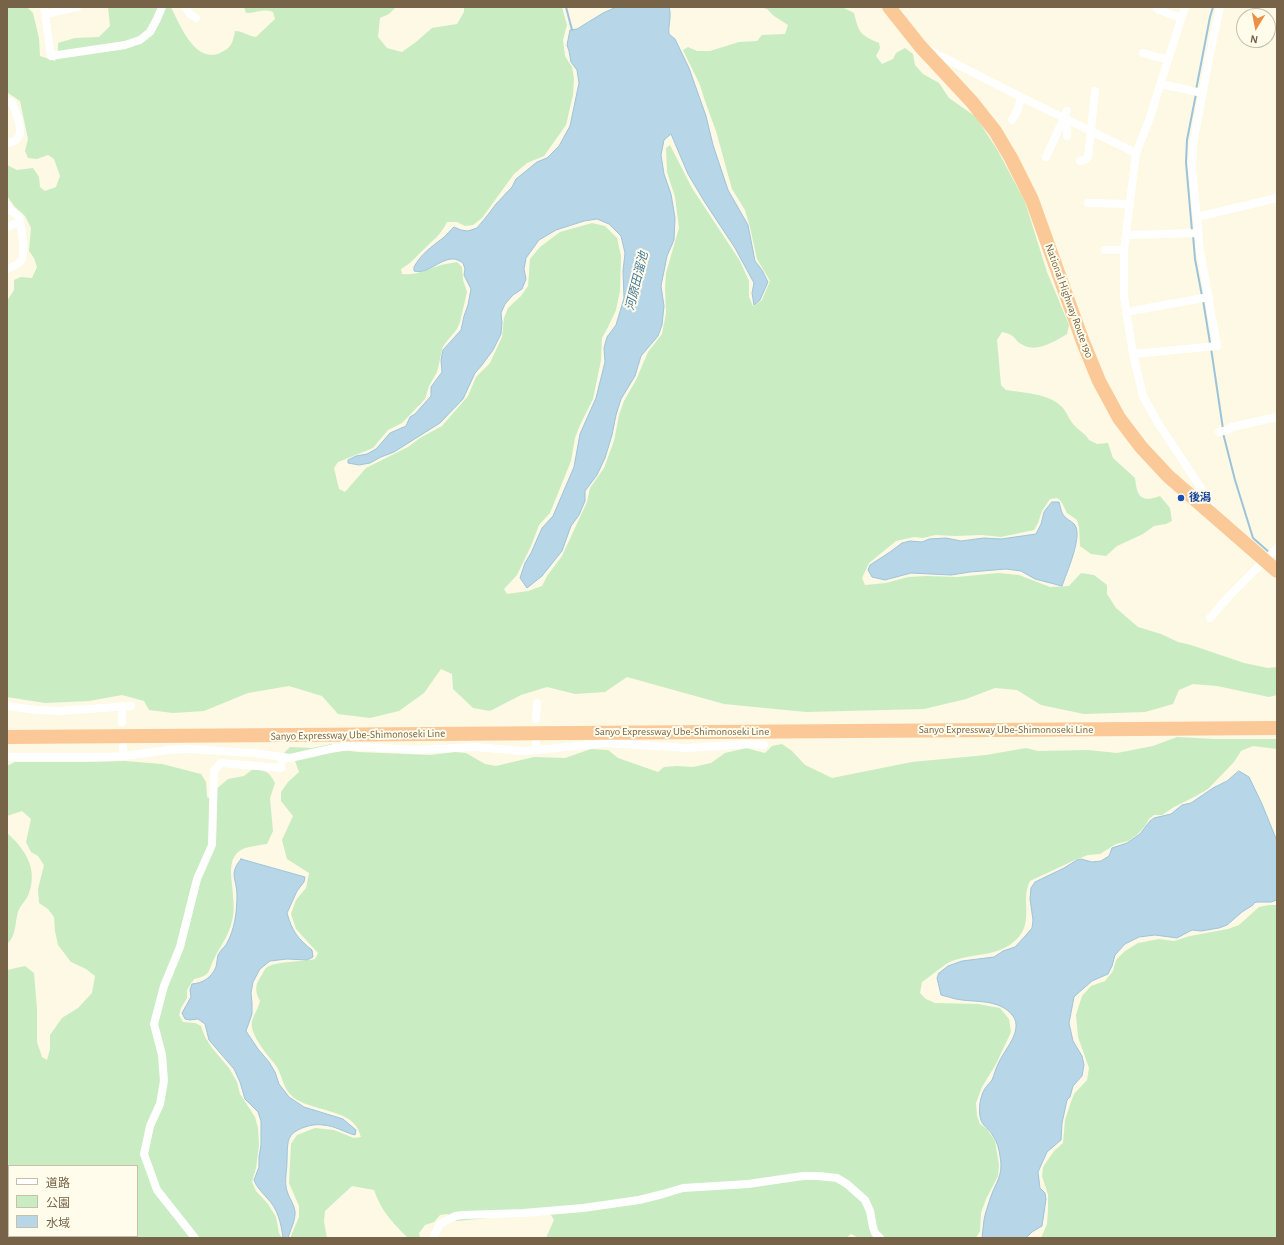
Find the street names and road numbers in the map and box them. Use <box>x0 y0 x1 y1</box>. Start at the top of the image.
street label: National Highway Route 190 <box>1042 242 1096 360</box>
street label: Sanyo Expressway Ube-Shimonoseki Line <box>919 723 1093 737</box>
street label: Sanyo Expressway Ube-Shimonoseki Line <box>595 725 769 739</box>
street label: Sanyo Expressway Ube-Shimonoseki Line <box>271 727 445 743</box>

